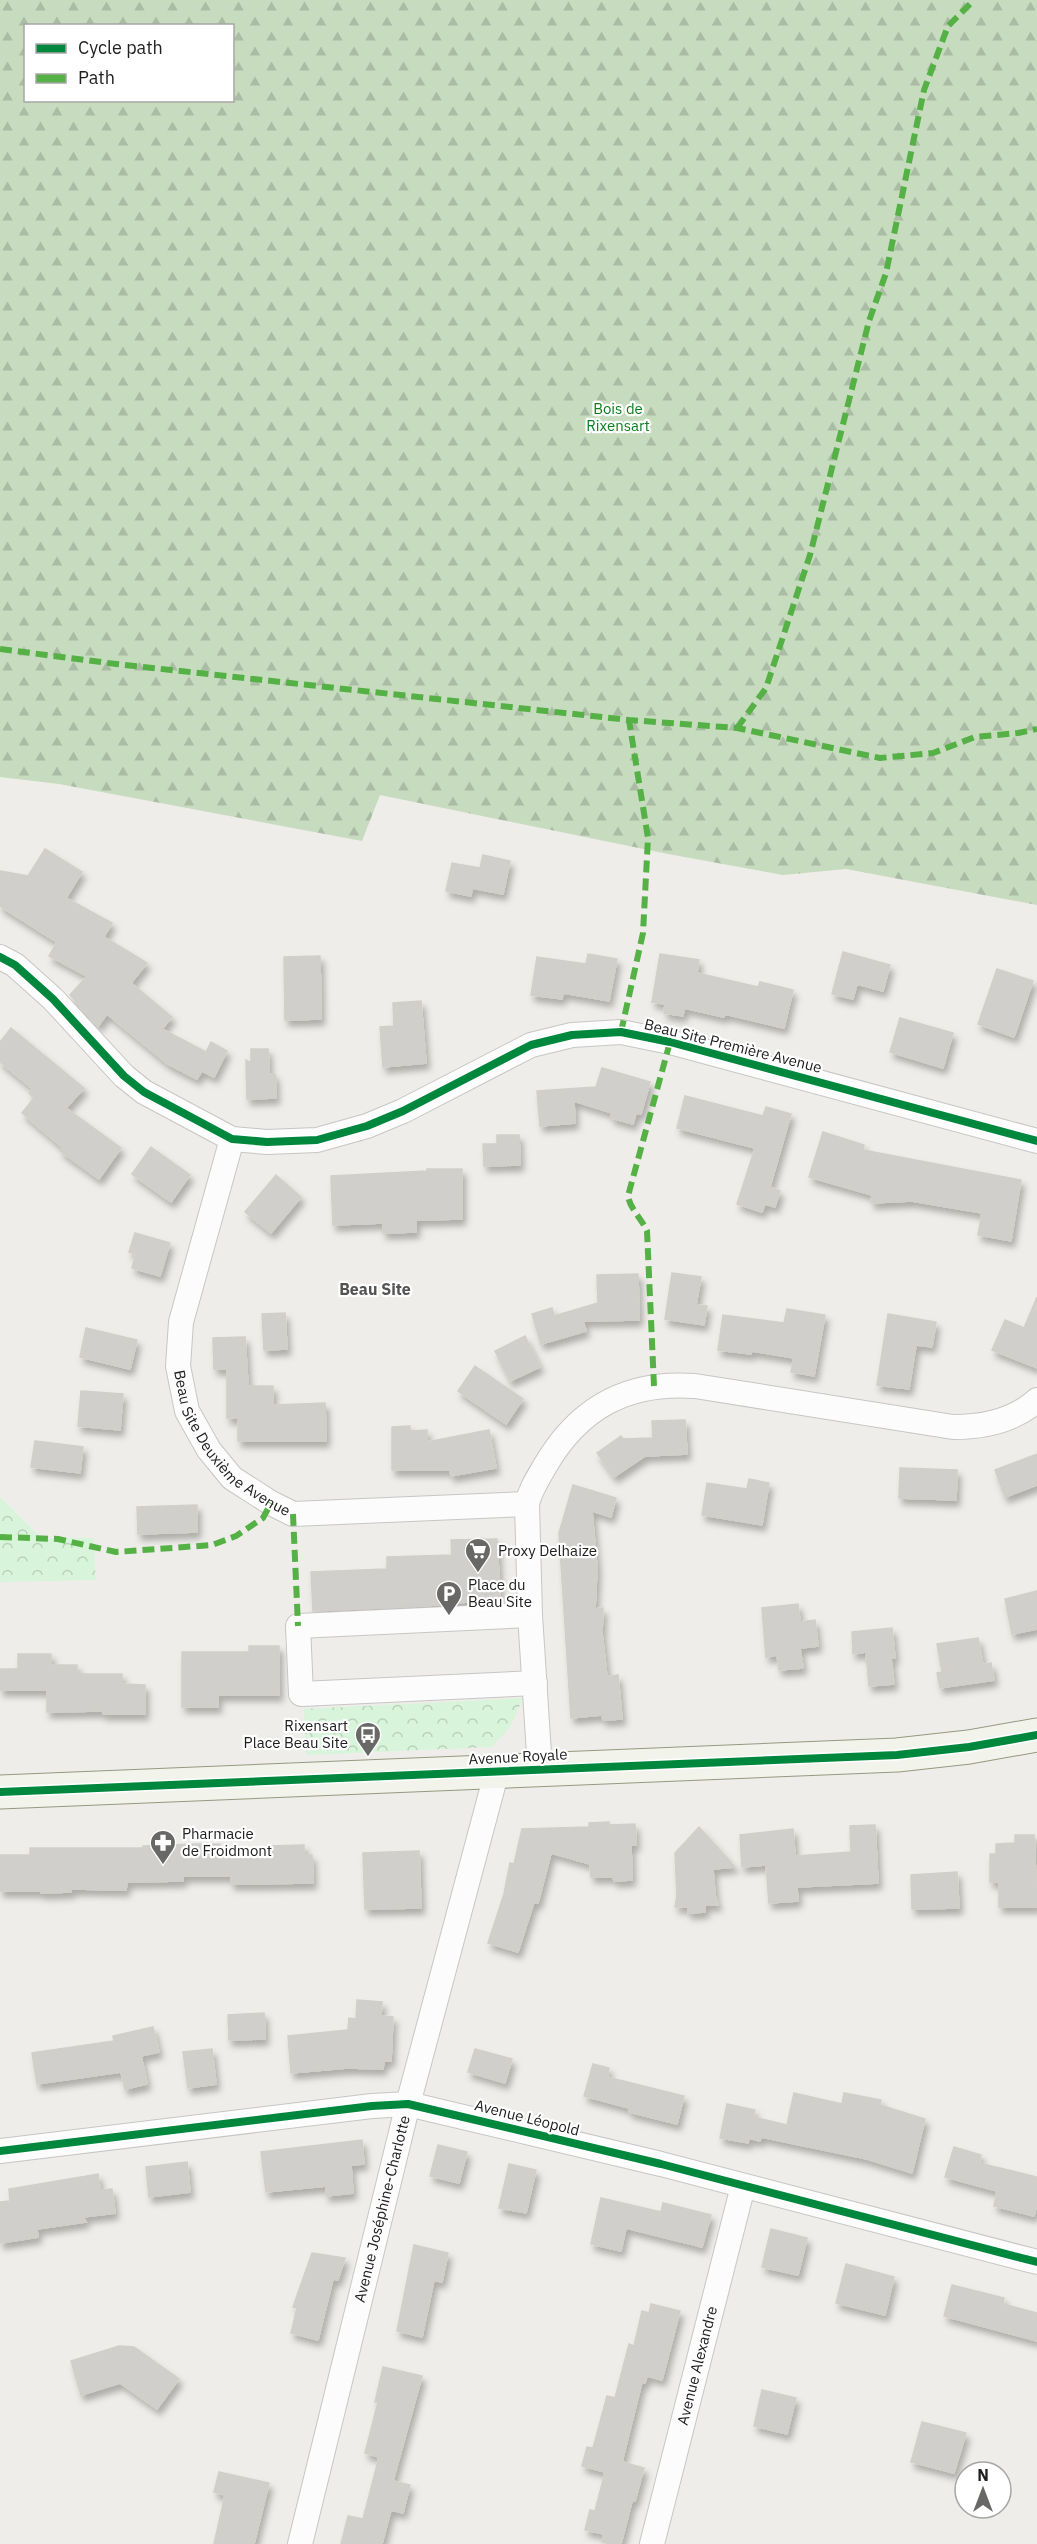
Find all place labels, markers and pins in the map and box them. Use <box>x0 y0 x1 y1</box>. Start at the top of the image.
supermarket icon: Proxy Delhaize <box>463 1536 493 1574</box>
place label: Proxy Delhaize <box>498 1541 597 1560</box>
place label: Place du Beau Site <box>468 1575 532 1611</box>
parking icon: Place du Beau Site <box>434 1579 464 1617</box>
place label: Rixensart Place Beau Site <box>244 1716 348 1752</box>
bus stop icon: Rixensart Place Beau Site <box>353 1720 383 1758</box>
place label: Pharmacie de Froidmont <box>182 1824 272 1860</box>
pharmacy icon: Pharmacie de Froidmont <box>148 1828 178 1866</box>

